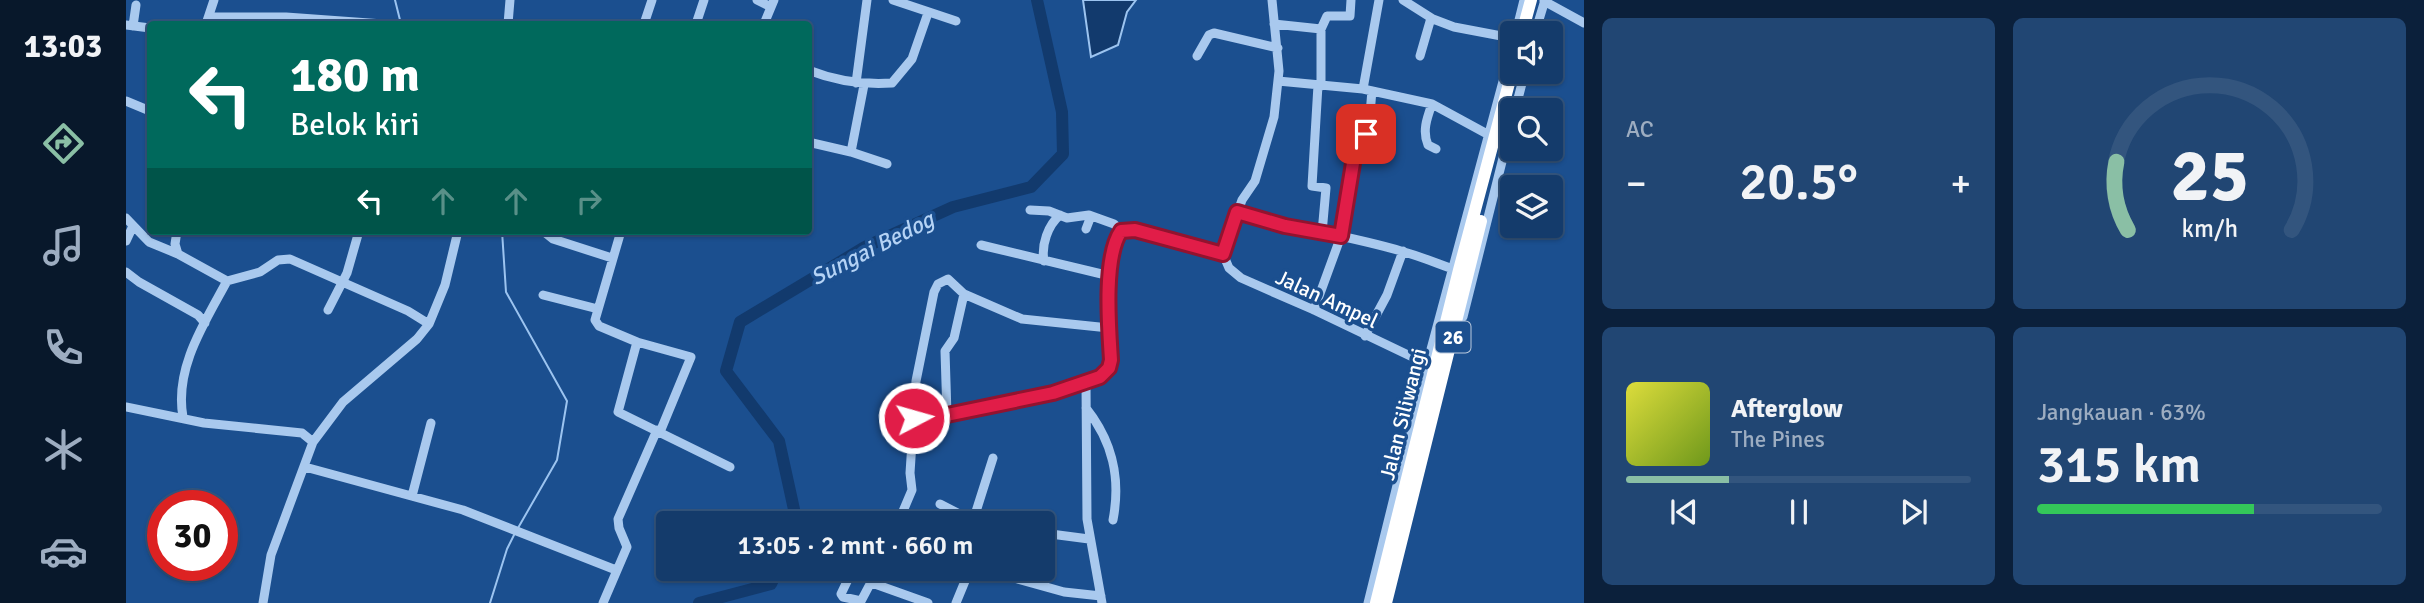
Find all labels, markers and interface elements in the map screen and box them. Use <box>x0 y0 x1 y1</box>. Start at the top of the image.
map controls <box>1500 21 1563 238</box>
button: sound <box>1500 21 1563 84</box>
text: 13:03 <box>24 27 102 66</box>
text: 180 m <box>290 45 420 105</box>
icon: left <box>175 49 266 140</box>
button: search <box>1500 98 1563 161</box>
pin <box>1336 104 1396 164</box>
text: Belok kiri <box>290 105 420 144</box>
icon: arrive <box>1347 115 1385 153</box>
text: AC <box>1626 115 1654 144</box>
icon: directions <box>39 119 88 168</box>
text: 25 <box>2170 132 2249 221</box>
text: 20.5° <box>1739 150 1858 214</box>
text: − <box>1626 160 1647 207</box>
text: + <box>1950 160 1971 207</box>
button: layers <box>1500 175 1563 238</box>
icon: left <box>351 182 389 220</box>
icon: ahead <box>424 182 462 220</box>
icon: ahead <box>497 182 535 220</box>
icon: right <box>570 182 608 220</box>
water label: Sungai Bedog <box>806 204 941 292</box>
text: km/h <box>2181 212 2238 243</box>
icon: music <box>39 221 88 270</box>
street label: Jalan Ampel <box>1272 264 1382 334</box>
road number: 26 <box>1436 322 1470 352</box>
icon: phone <box>39 323 88 372</box>
street label: Jalan Siliwangi <box>1374 345 1432 483</box>
position arrow <box>877 381 951 455</box>
text: Afterglow <box>1731 393 1843 425</box>
text: Jangkauan · 63% <box>2037 398 2206 427</box>
icon: climate <box>39 425 88 474</box>
text: The Pines <box>1731 425 1825 454</box>
text: 315 km <box>2037 433 2201 497</box>
speed limit sign: 30 <box>147 490 238 581</box>
icon: previous <box>1665 493 1703 531</box>
icon: pause <box>1780 493 1818 531</box>
icon: next <box>1895 493 1933 531</box>
icon: car <box>39 527 88 576</box>
text: 13:05 · 2 mnt · 660 m <box>738 530 973 562</box>

